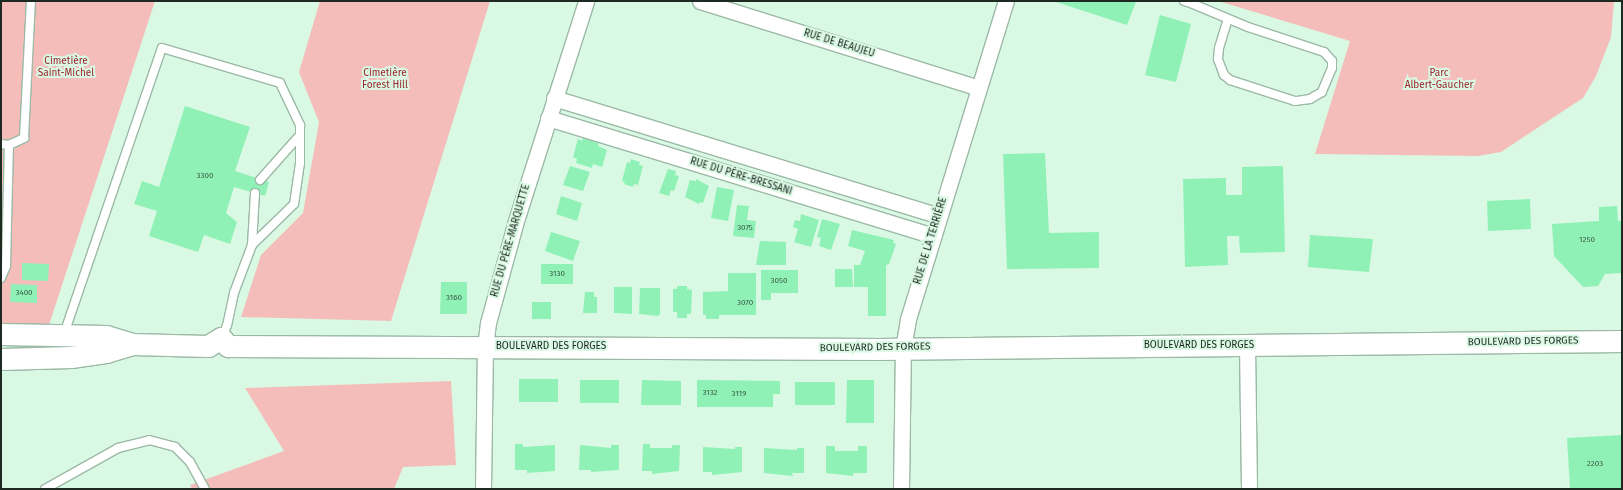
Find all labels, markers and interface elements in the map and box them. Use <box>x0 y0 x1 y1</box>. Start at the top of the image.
street label: RUE DE BEAUJEU <box>802 27 876 61</box>
park label: Cimetière Saint-Michel <box>38 55 94 78</box>
park label: Cimetière Forest Hill <box>362 67 408 90</box>
park label: Parc Albert-Gaucher <box>1405 67 1473 90</box>
street label: RUE DU PÈRE-BRESSANI <box>688 156 794 198</box>
house number: 3300 <box>197 171 213 181</box>
street label: RUE DU PÈRE-MARQUETTE <box>489 183 533 299</box>
street label: RUE DE LA TERRIÈRE <box>912 196 950 286</box>
house number: 3075 <box>737 223 753 233</box>
house number: 1250 <box>1579 235 1595 245</box>
house number: 3130 <box>549 269 565 279</box>
house number: 3050 <box>771 276 787 286</box>
house number: 3400 <box>15 288 33 298</box>
house number: 3160 <box>446 293 462 303</box>
house number: 3070 <box>737 298 753 308</box>
street label: BOULEVARD DES FORGES <box>1468 335 1578 349</box>
street label: BOULEVARD DES FORGES <box>1144 340 1254 352</box>
street label: BOULEVARD DES FORGES <box>496 341 606 353</box>
street label: BOULEVARD DES FORGES <box>820 341 930 355</box>
house number: 3132 <box>702 388 718 398</box>
house number: 3119 <box>732 389 746 399</box>
house number: 2203 <box>1587 459 1603 469</box>

